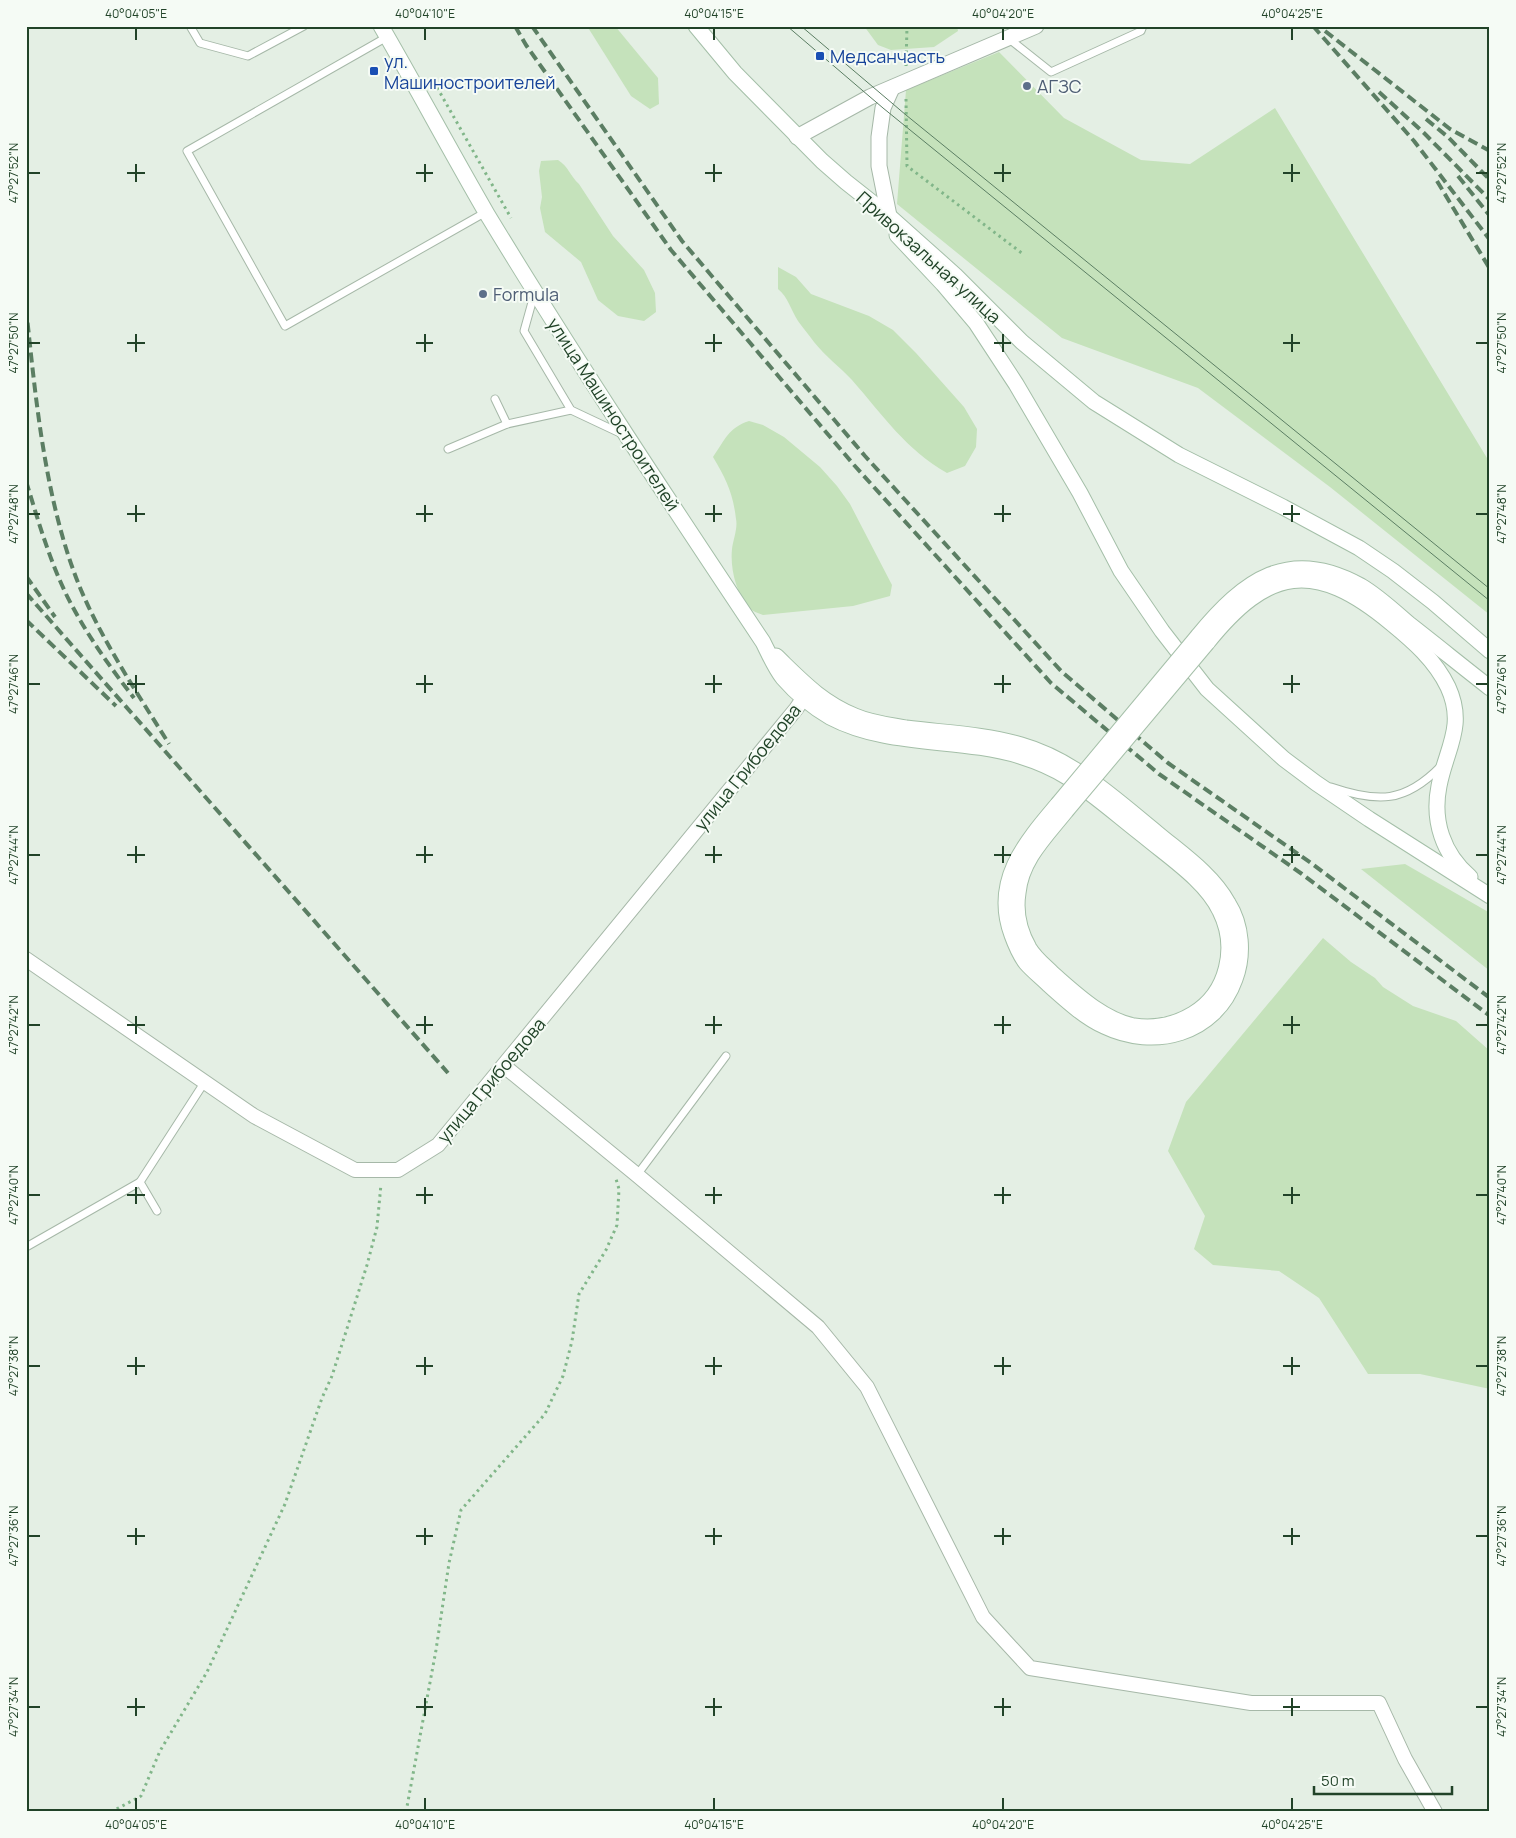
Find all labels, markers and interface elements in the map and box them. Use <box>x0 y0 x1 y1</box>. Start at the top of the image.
text: 40°04'05"E <box>105 5 167 22</box>
text: 40°04'10"E <box>395 5 455 22</box>
text: 40°04'15"E <box>684 5 744 22</box>
text: 40°04'20"E <box>972 5 1034 22</box>
text: 40°04'25"E <box>1261 5 1323 22</box>
place label: Медсанчасть <box>830 44 945 68</box>
place label: ул. Машиностроителей <box>384 49 555 94</box>
marker: Медсанчасть <box>814 50 826 62</box>
marker: ул. Машиностроителей <box>368 65 380 77</box>
place label: АГЗС <box>1037 74 1082 98</box>
marker: АГЗС <box>1021 80 1033 92</box>
text: 47°27'52"N <box>5 143 22 203</box>
text: 47°27'52"N <box>1493 143 1510 203</box>
street label: Привокзальная улица <box>852 186 1006 328</box>
place label: Formula <box>493 282 559 306</box>
marker: Formula <box>477 288 489 300</box>
text: 47°27'50"N <box>5 312 22 374</box>
text: 47°27'50"N <box>1493 312 1510 374</box>
street label: улица Машиностроителей <box>542 313 686 515</box>
text: 47°27'48"N <box>5 484 22 544</box>
text: 47°27'48"N <box>1493 484 1510 544</box>
text: 47°27'46"N <box>5 654 22 714</box>
text: 47°27'46"N <box>1493 654 1510 714</box>
street label: улица Грибоедова <box>688 699 806 835</box>
text: 47°27'44"N <box>5 825 22 885</box>
text: 47°27'44"N <box>1493 825 1510 885</box>
text: 47°27'42"N <box>5 995 22 1055</box>
text: 47°27'42"N <box>1493 995 1510 1055</box>
street label: улица Грибоедова <box>431 1012 551 1148</box>
text: 47°27'40"N <box>5 1165 22 1225</box>
text: 47°27'40"N <box>1493 1165 1510 1225</box>
text: 47°27'38"N <box>5 1336 22 1396</box>
text: 47°27'38"N <box>1493 1336 1510 1396</box>
text: 47°27'36"N <box>5 1506 22 1566</box>
text: 47°27'36"N <box>1493 1506 1510 1566</box>
text: 47°27'34"N <box>5 1677 22 1737</box>
text: 47°27'34"N <box>1493 1677 1510 1737</box>
scale bar <box>1314 1763 1451 1795</box>
text: 50 m <box>1321 1770 1355 1791</box>
text: 40°04'05"E <box>105 1816 167 1833</box>
text: 40°04'10"E <box>395 1816 455 1833</box>
text: 40°04'15"E <box>684 1816 744 1833</box>
text: 40°04'20"E <box>972 1816 1034 1833</box>
text: 40°04'25"E <box>1261 1816 1323 1833</box>

